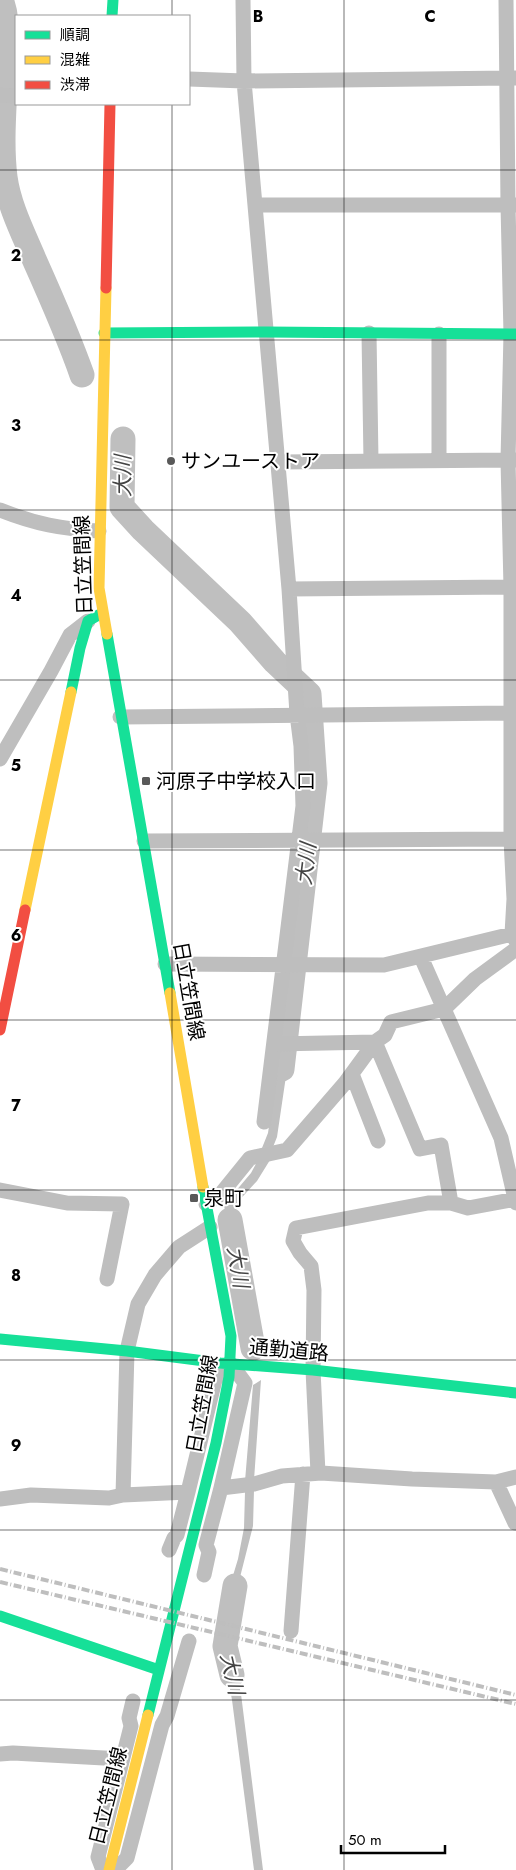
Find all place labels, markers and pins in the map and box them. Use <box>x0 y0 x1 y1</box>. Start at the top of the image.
place label: サンユーストア <box>181 447 320 476</box>
marker: サンユーストア <box>165 455 177 467</box>
place label: 河原子中学校入口 <box>156 767 316 796</box>
marker: 河原子中学校入口 <box>140 775 152 787</box>
place label: 泉町 <box>204 1184 244 1213</box>
marker: 泉町 <box>188 1192 200 1204</box>

